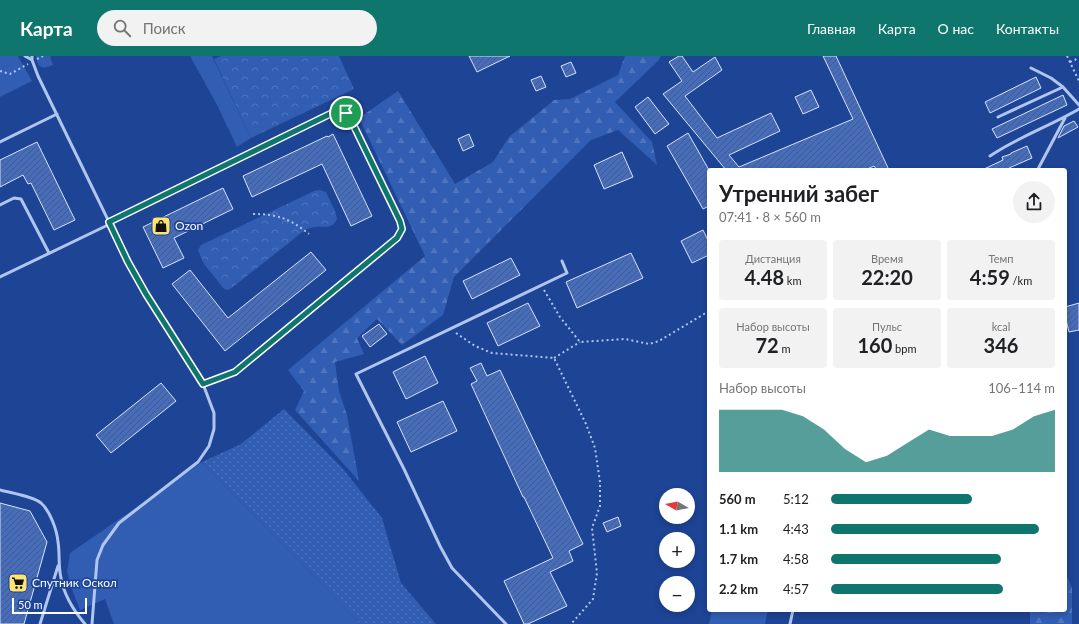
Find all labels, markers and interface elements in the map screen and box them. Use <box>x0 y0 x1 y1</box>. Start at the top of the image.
search box <box>97 10 377 46</box>
text: Карта <box>20 17 73 40</box>
icon: search <box>111 17 133 39</box>
text: Поиск <box>143 19 186 37</box>
text: Главная <box>807 20 856 37</box>
text: Карта <box>878 20 916 37</box>
text: О нас <box>938 20 974 37</box>
text: Контакты <box>996 20 1059 37</box>
pin <box>329 96 363 130</box>
icon: arrive <box>335 102 357 124</box>
text: Утренний забег <box>719 180 879 207</box>
button: share <box>1013 181 1055 223</box>
text: 07:41 · 8 × 560 m <box>719 209 821 225</box>
shop icon: Ozon <box>150 215 172 237</box>
place label: Ozon <box>175 218 203 233</box>
text: Дистанция <box>745 252 801 265</box>
text: Время <box>871 252 903 265</box>
text: Темп <box>989 252 1013 265</box>
text: 4.48 <box>744 265 784 289</box>
text: 22:20 <box>861 265 913 289</box>
text: 4:59 <box>970 265 1010 289</box>
text: km <box>784 274 802 287</box>
text: /km <box>1010 274 1032 287</box>
text: Набор высоты <box>736 320 810 333</box>
text: Пульс <box>872 320 902 333</box>
text: kcal <box>992 320 1010 333</box>
text: 72 <box>755 333 779 357</box>
text: 160 <box>857 333 892 357</box>
text: 346 <box>984 333 1018 357</box>
text: m <box>779 342 791 355</box>
text: bpm <box>892 342 917 355</box>
text: Набор высоты <box>719 380 806 396</box>
text: 106–114 m <box>988 380 1055 396</box>
north arrow <box>659 488 695 524</box>
map controls <box>659 488 695 612</box>
text: 560 m <box>719 491 756 507</box>
text: 5:12 <box>783 491 809 507</box>
text: 1.1 km <box>719 521 758 537</box>
text: 4:43 <box>783 521 809 537</box>
button: + <box>659 532 695 568</box>
text: 1.7 km <box>719 551 758 567</box>
text: 4:58 <box>783 551 809 567</box>
supermarket icon: Спутник Оскол <box>7 572 29 594</box>
place label: Спутник Оскол <box>32 575 117 590</box>
button: − <box>659 576 695 612</box>
text: 2.2 km <box>719 581 758 597</box>
text: 4:57 <box>783 581 809 597</box>
scale bar <box>12 596 87 615</box>
text: 50 m <box>18 598 43 611</box>

